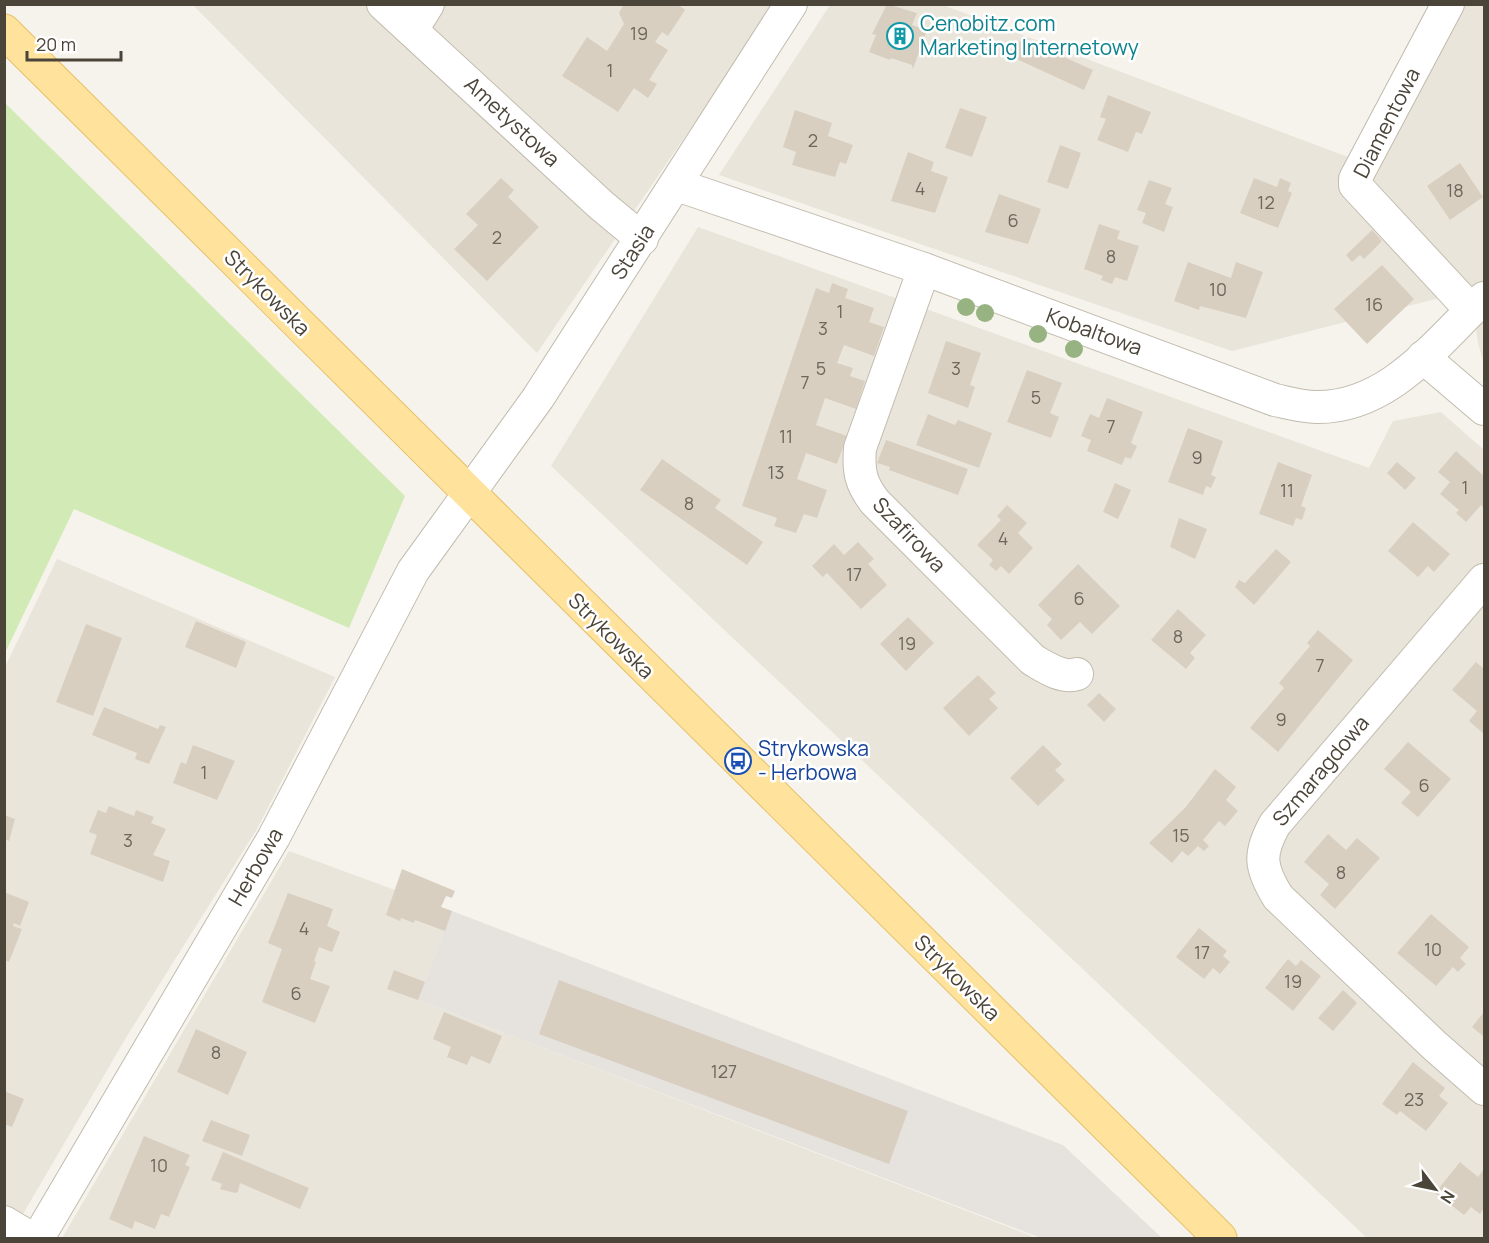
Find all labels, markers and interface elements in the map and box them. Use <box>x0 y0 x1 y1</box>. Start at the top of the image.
place label: Cenobitz.com Marketing Internetowy <box>920 9 1139 61</box>
house number: 19 <box>630 21 648 45</box>
building icon: Cenobitz.com Marketing Internetowy <box>885 21 915 51</box>
scale bar <box>27 24 122 62</box>
text: 20 m <box>36 32 76 56</box>
house number: 1 <box>606 58 614 82</box>
street label: Diamentowa <box>1346 63 1426 182</box>
street label: Ametystowa <box>459 70 566 173</box>
house number: 2 <box>808 128 818 152</box>
house number: 4 <box>915 176 925 200</box>
house number: 18 <box>1446 178 1464 202</box>
house number: 12 <box>1257 190 1275 214</box>
house number: 6 <box>1007 208 1019 232</box>
street label: Stasia <box>604 218 660 285</box>
house number: 2 <box>492 225 502 249</box>
street label: Strykowska <box>219 243 317 341</box>
house number: 8 <box>1106 244 1116 268</box>
house number: 10 <box>1209 277 1227 301</box>
house number: 16 <box>1365 292 1383 316</box>
house number: 1 <box>836 299 844 323</box>
street label: Kobaltowa <box>1042 301 1146 361</box>
house number: 3 <box>818 316 828 340</box>
house number: 5 <box>816 356 826 380</box>
house number: 3 <box>951 356 961 380</box>
house number: 7 <box>800 370 810 394</box>
house number: 5 <box>1031 385 1041 409</box>
house number: 7 <box>1106 414 1116 438</box>
house number: 11 <box>779 424 793 448</box>
house number: 9 <box>1191 445 1203 469</box>
house number: 13 <box>768 460 784 484</box>
house number: 1 <box>1461 475 1469 499</box>
house number: 11 <box>1280 478 1294 502</box>
house number: 8 <box>684 491 694 515</box>
street label: Szafirowa <box>867 491 953 578</box>
house number: 4 <box>998 526 1008 550</box>
house number: 17 <box>846 562 862 586</box>
street label: Strykowska <box>563 586 661 684</box>
house number: 6 <box>1073 586 1085 610</box>
house number: 8 <box>1173 624 1183 648</box>
house number: 19 <box>898 631 916 655</box>
house number: 7 <box>1315 653 1325 677</box>
house number: 9 <box>1275 707 1287 731</box>
street label: Szmaragdowa <box>1266 709 1375 832</box>
place label: Strykowska - Herbowa <box>758 734 869 786</box>
bus stop icon: Strykowska - Herbowa <box>723 746 753 776</box>
house number: 1 <box>200 760 208 784</box>
house number: 6 <box>1418 773 1430 797</box>
street label: Herbowa <box>222 822 289 911</box>
house number: 15 <box>1172 823 1190 847</box>
house number: 3 <box>123 828 133 852</box>
house number: 8 <box>1336 860 1346 884</box>
house number: 4 <box>299 916 309 940</box>
street label: Strykowska <box>909 928 1007 1026</box>
house number: 10 <box>1424 937 1442 961</box>
house number: 17 <box>1194 940 1210 964</box>
house number: 19 <box>1284 969 1302 993</box>
house number: 6 <box>290 981 302 1005</box>
house number: 8 <box>211 1040 221 1064</box>
house number: 127 <box>711 1059 737 1083</box>
house number: 23 <box>1404 1087 1424 1111</box>
house number: 10 <box>150 1153 168 1177</box>
north arrow <box>1405 1159 1465 1219</box>
text: N <box>1435 1186 1460 1208</box>

